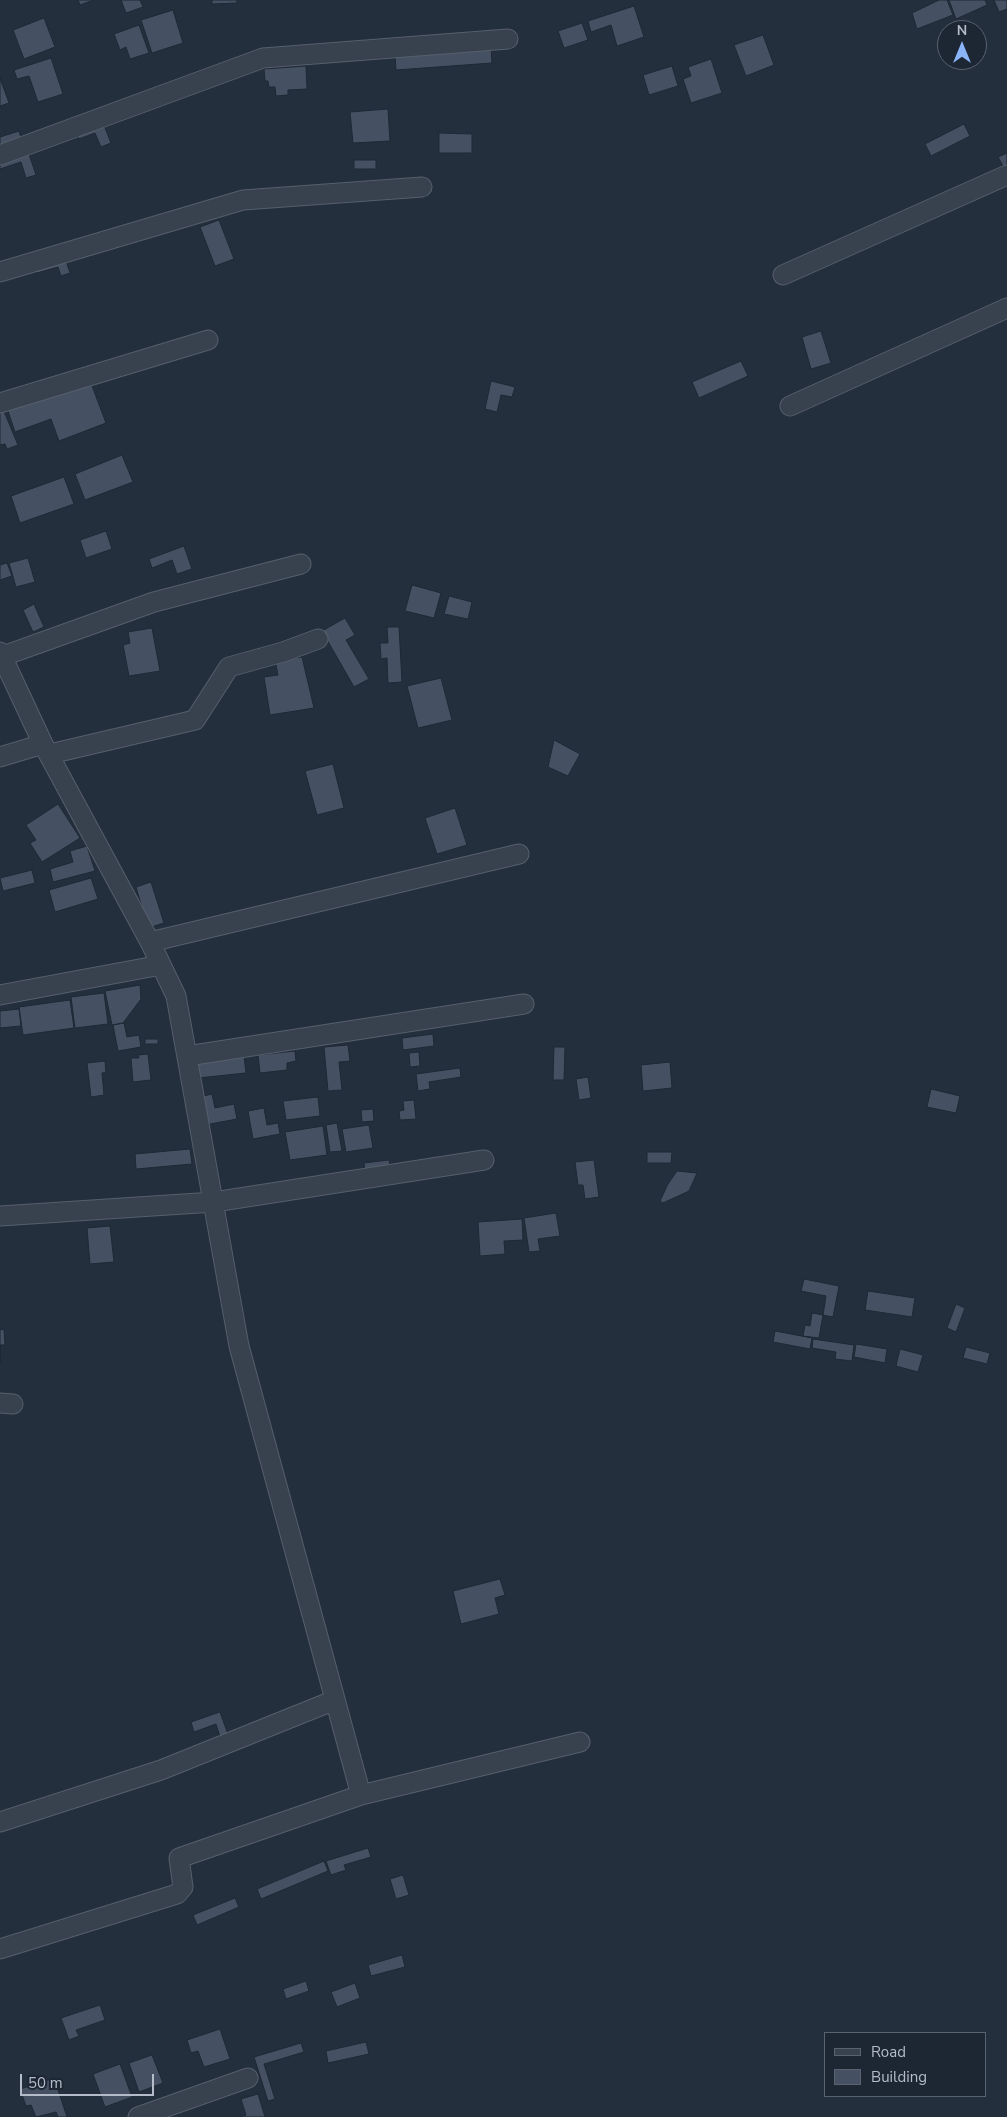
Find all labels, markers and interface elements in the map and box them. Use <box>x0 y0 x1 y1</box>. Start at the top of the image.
north arrow <box>937 20 987 70</box>
text: N <box>957 21 967 40</box>
legend <box>824 2032 987 2097</box>
text: Road <box>871 2042 906 2062</box>
scale bar <box>22 2064 156 2096</box>
text: Building <box>871 2067 927 2087</box>
text: 50 m <box>28 2073 63 2093</box>

